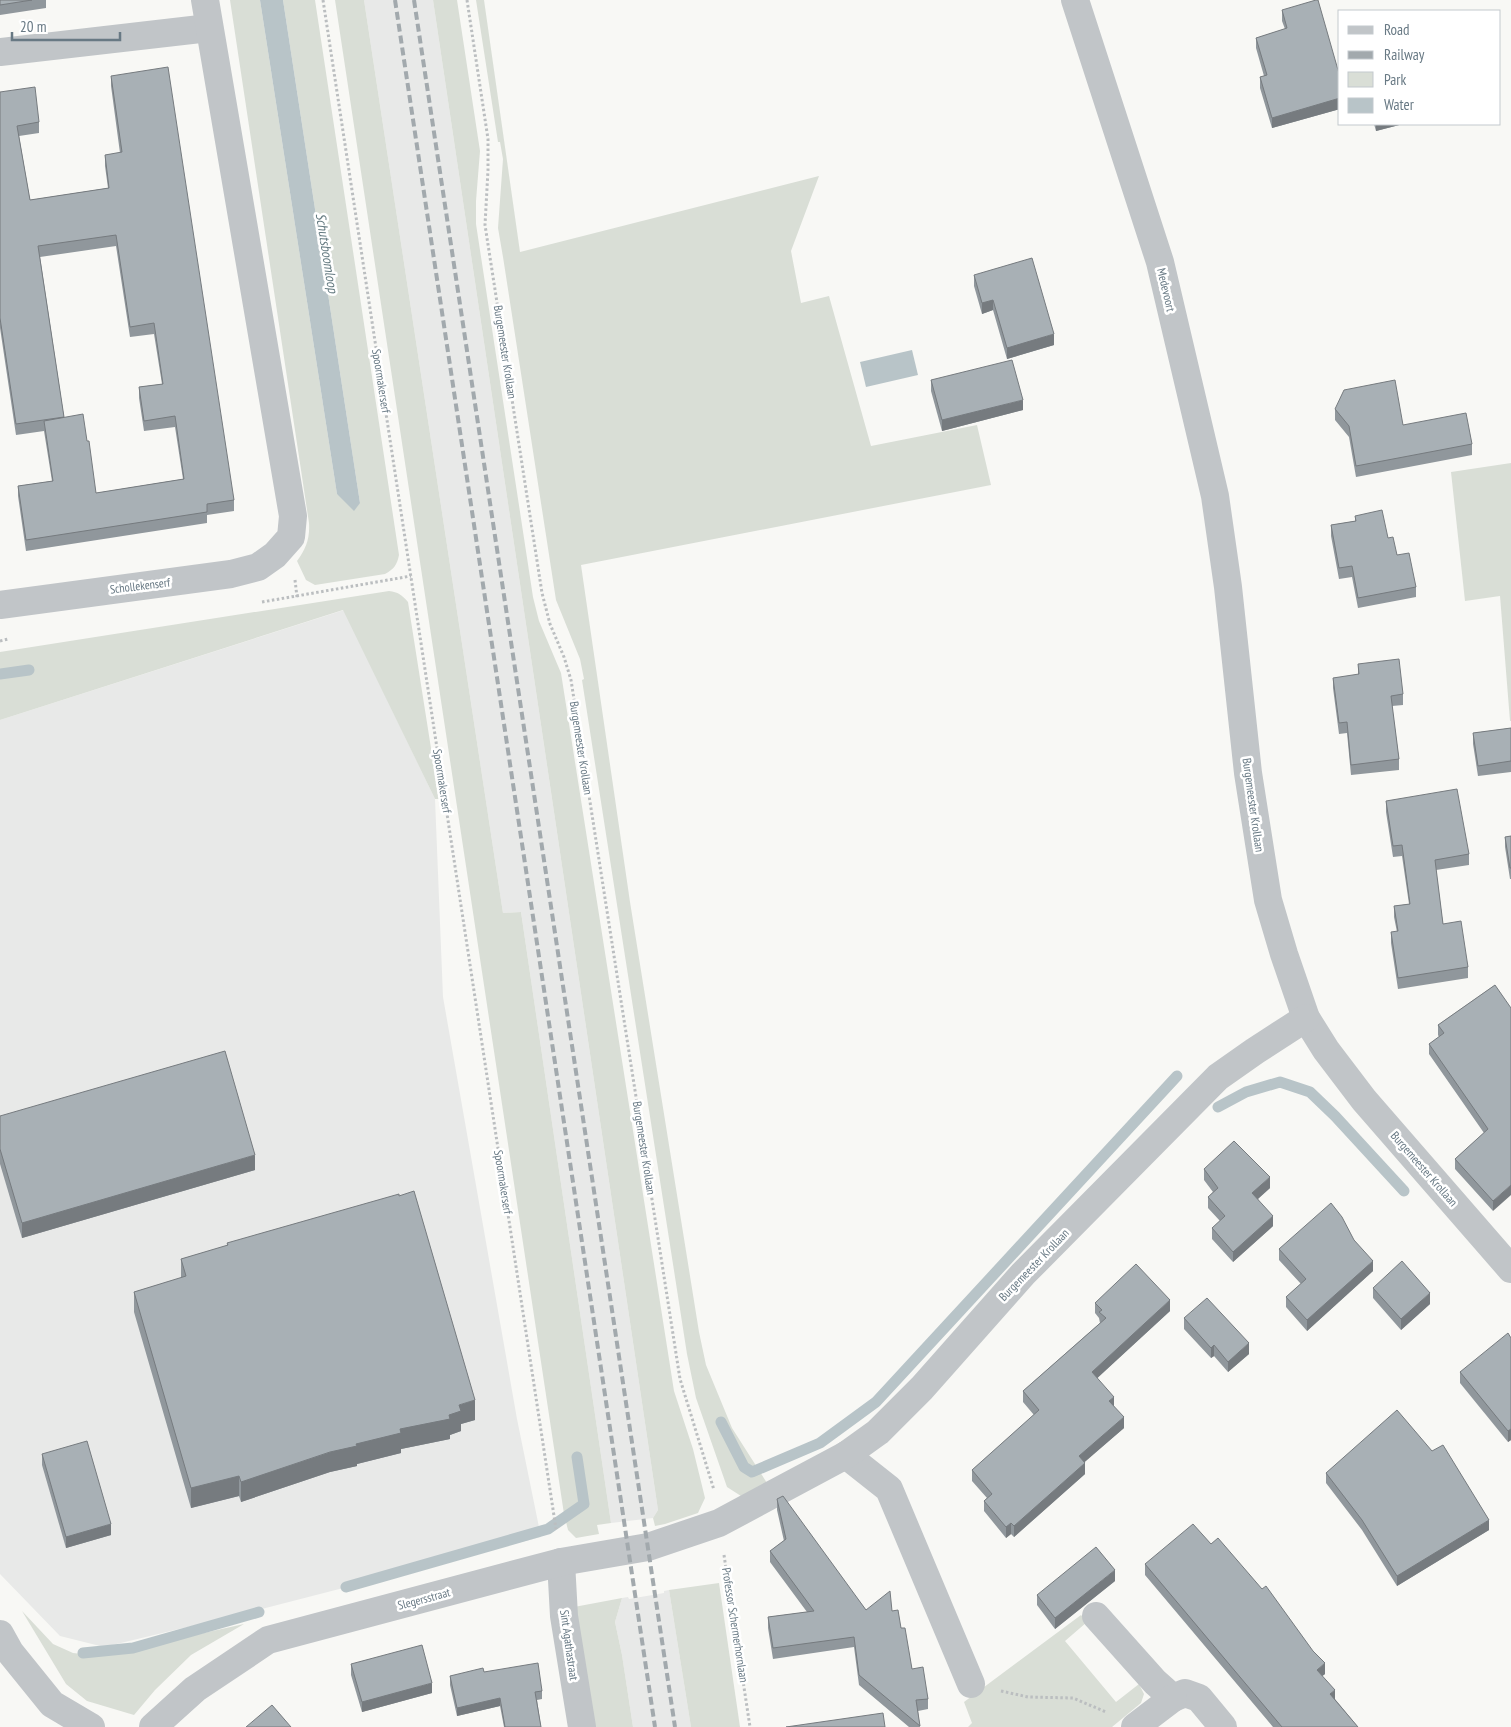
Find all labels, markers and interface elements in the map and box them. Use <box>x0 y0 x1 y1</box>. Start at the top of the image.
scale bar <box>12 10 120 42</box>
legend <box>1338 10 1501 125</box>
text: 20 m <box>20 17 46 36</box>
text: Road <box>1384 20 1410 39</box>
text: Railway <box>1384 45 1425 64</box>
text: Park <box>1384 70 1406 89</box>
text: Water <box>1384 95 1415 114</box>
water label: Schutsboomloop <box>312 212 342 295</box>
street label: Medevoort <box>1154 267 1179 314</box>
street label: Burgemeester Krollaan <box>491 304 520 400</box>
street label: Spoormakerserf <box>369 348 394 415</box>
street label: Schollekenserf <box>109 574 172 597</box>
street label: Burgemeester Krollaan <box>567 700 596 796</box>
street label: Spoormakerserf <box>430 748 455 815</box>
street label: Burgemeester Krollaan <box>1239 757 1268 853</box>
street label: Burgemeester Krollaan <box>630 1100 659 1196</box>
street label: Burgemeester Krollaan <box>1388 1128 1461 1209</box>
street label: Spoormakerserf <box>491 1149 516 1216</box>
street label: Burgemeester Krollaan <box>995 1225 1072 1304</box>
street label: Professor Schermerhornlaan <box>719 1566 752 1683</box>
street label: Slegersstraat <box>396 1584 452 1613</box>
street label: Sint Agathastraat <box>557 1609 582 1682</box>

